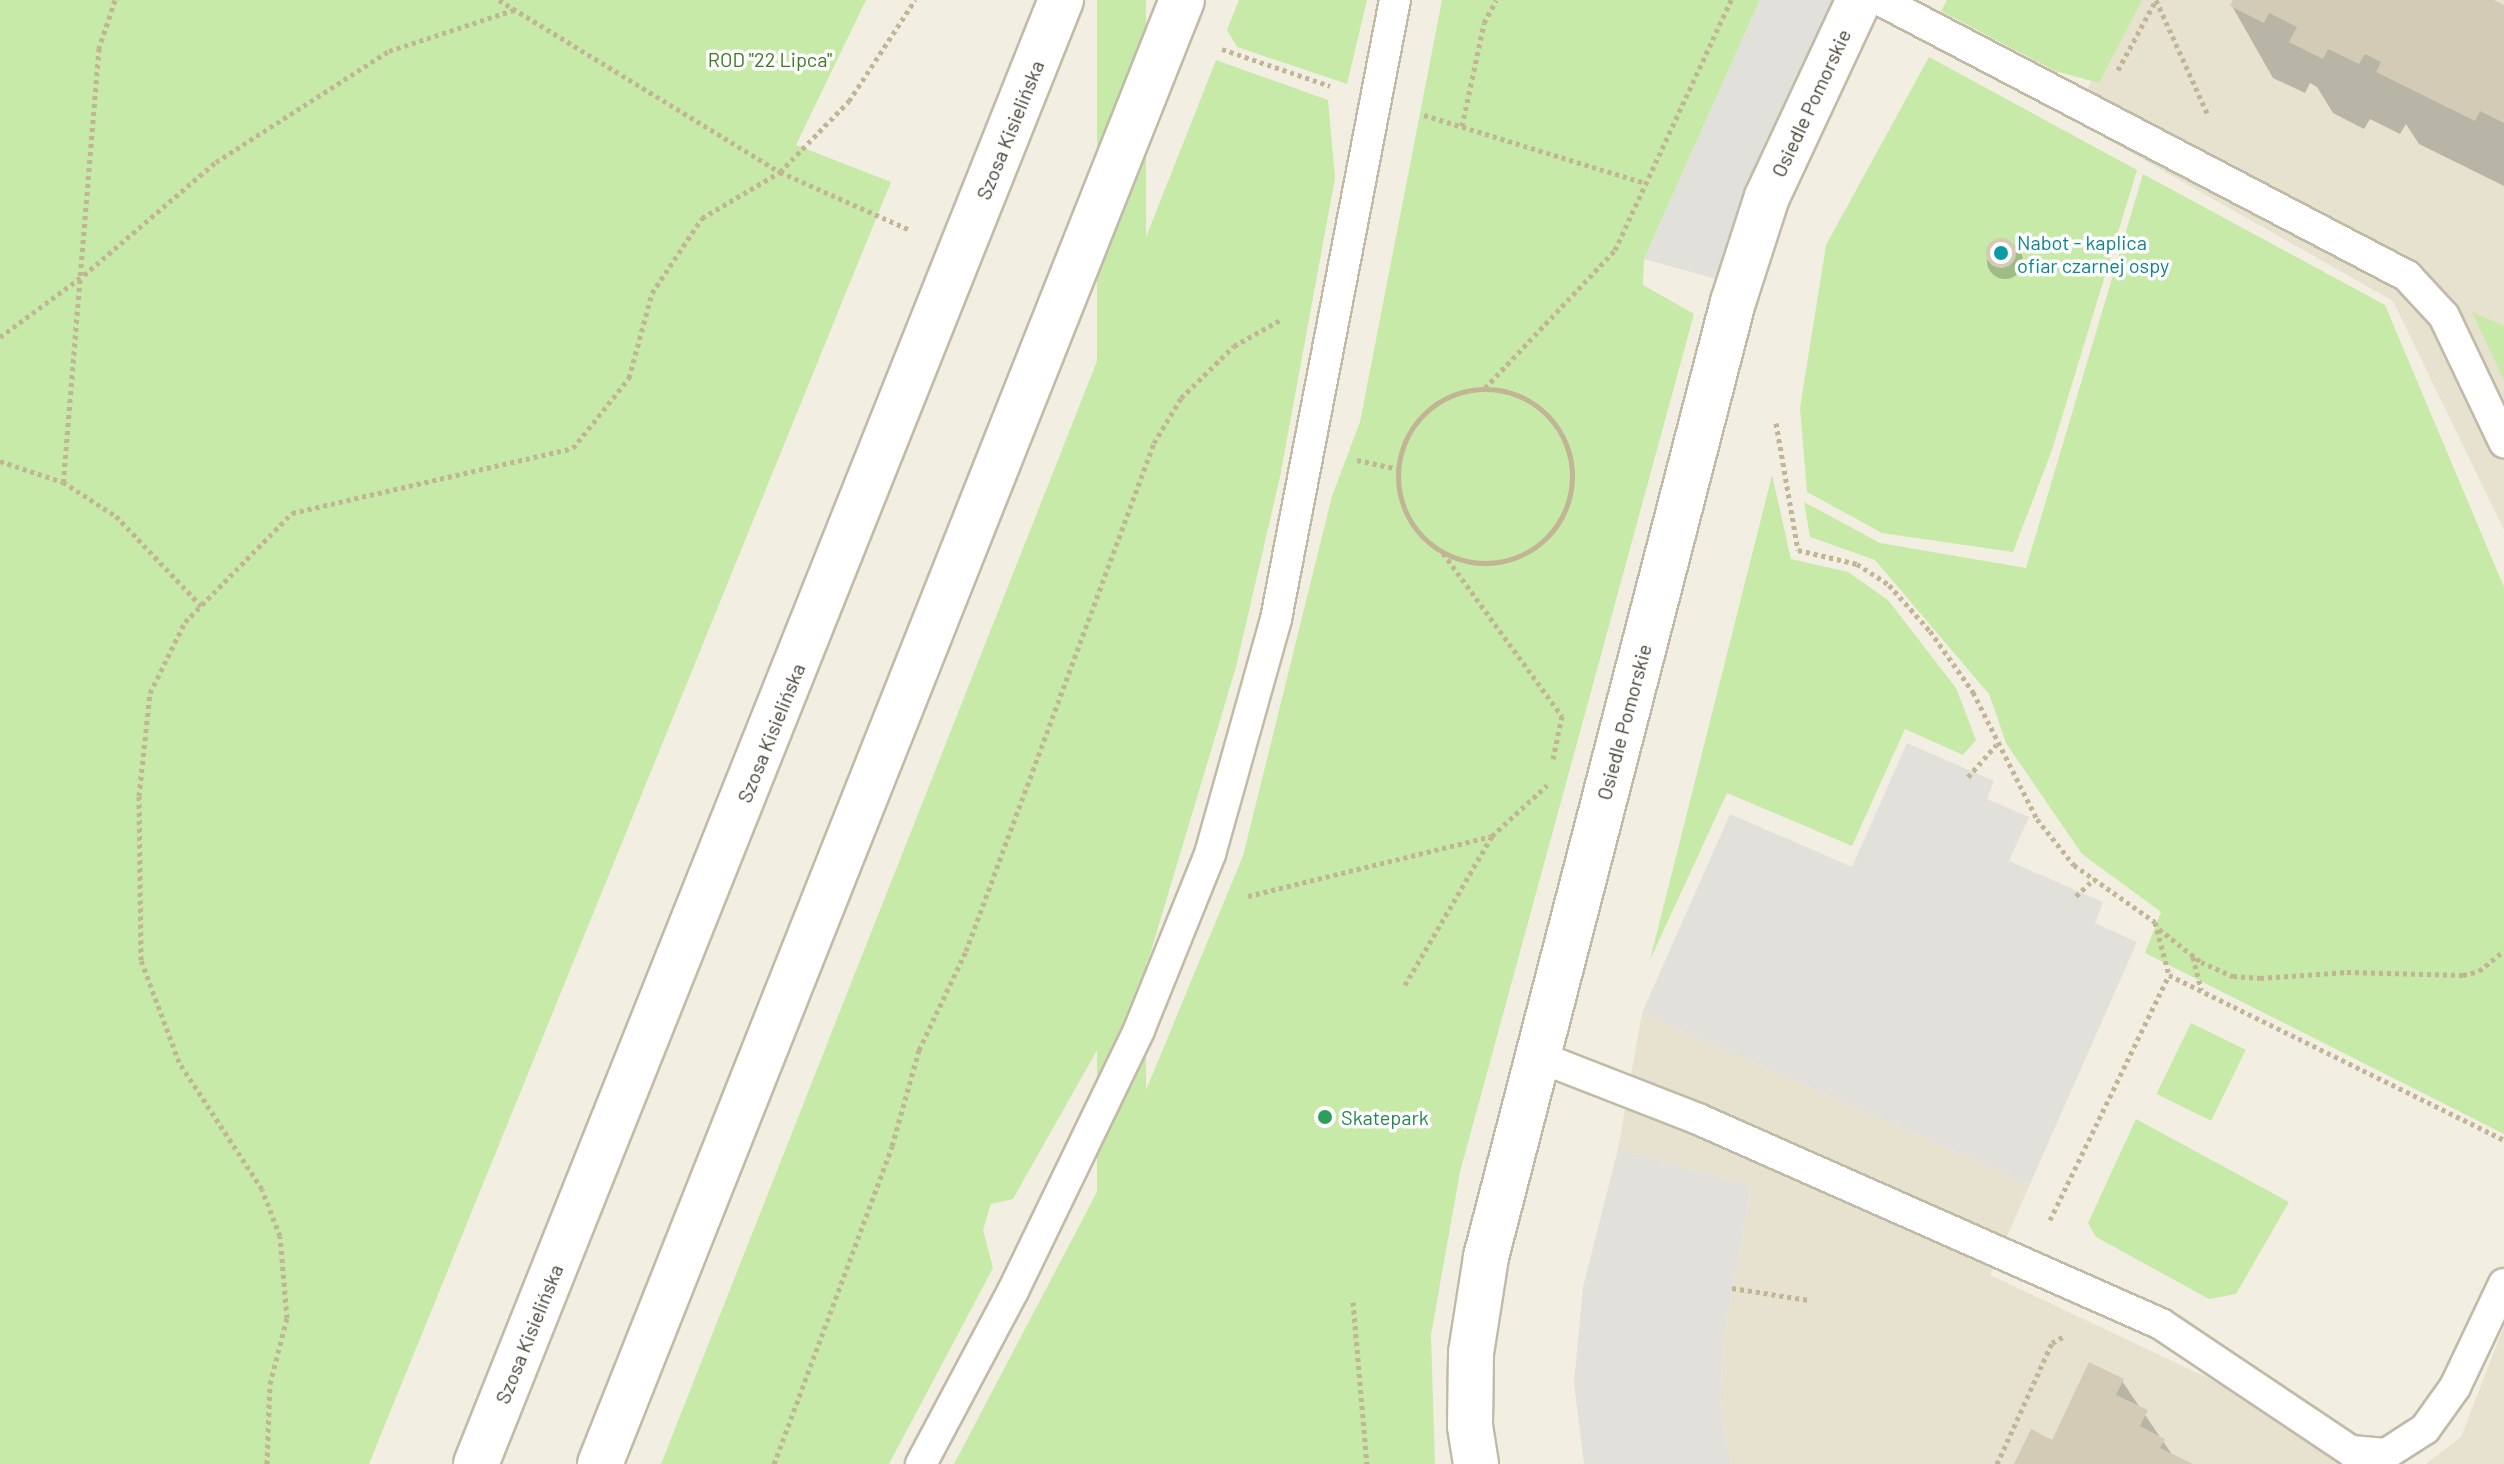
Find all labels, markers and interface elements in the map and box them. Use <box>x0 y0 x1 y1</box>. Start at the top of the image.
street label: Osiedle Pomorskie <box>1766 25 1856 181</box>
park label: ROD "22 Lipca" <box>708 47 832 71</box>
street label: Szosa Kisielińska <box>971 57 1049 203</box>
place label: Nabot - kaplica ofiar czarnej ospy <box>2017 230 2169 277</box>
marker: Nabot - kaplica ofiar czarnej ospy <box>1992 244 2010 262</box>
street label: Osiedle Pomorskie <box>1592 641 1656 803</box>
street label: Szosa Kisielińska <box>732 660 810 806</box>
place label: Skatepark <box>1341 1105 1429 1129</box>
marker: Skatepark <box>1316 1108 1334 1126</box>
street label: Szosa Kisielińska <box>490 1261 568 1407</box>

